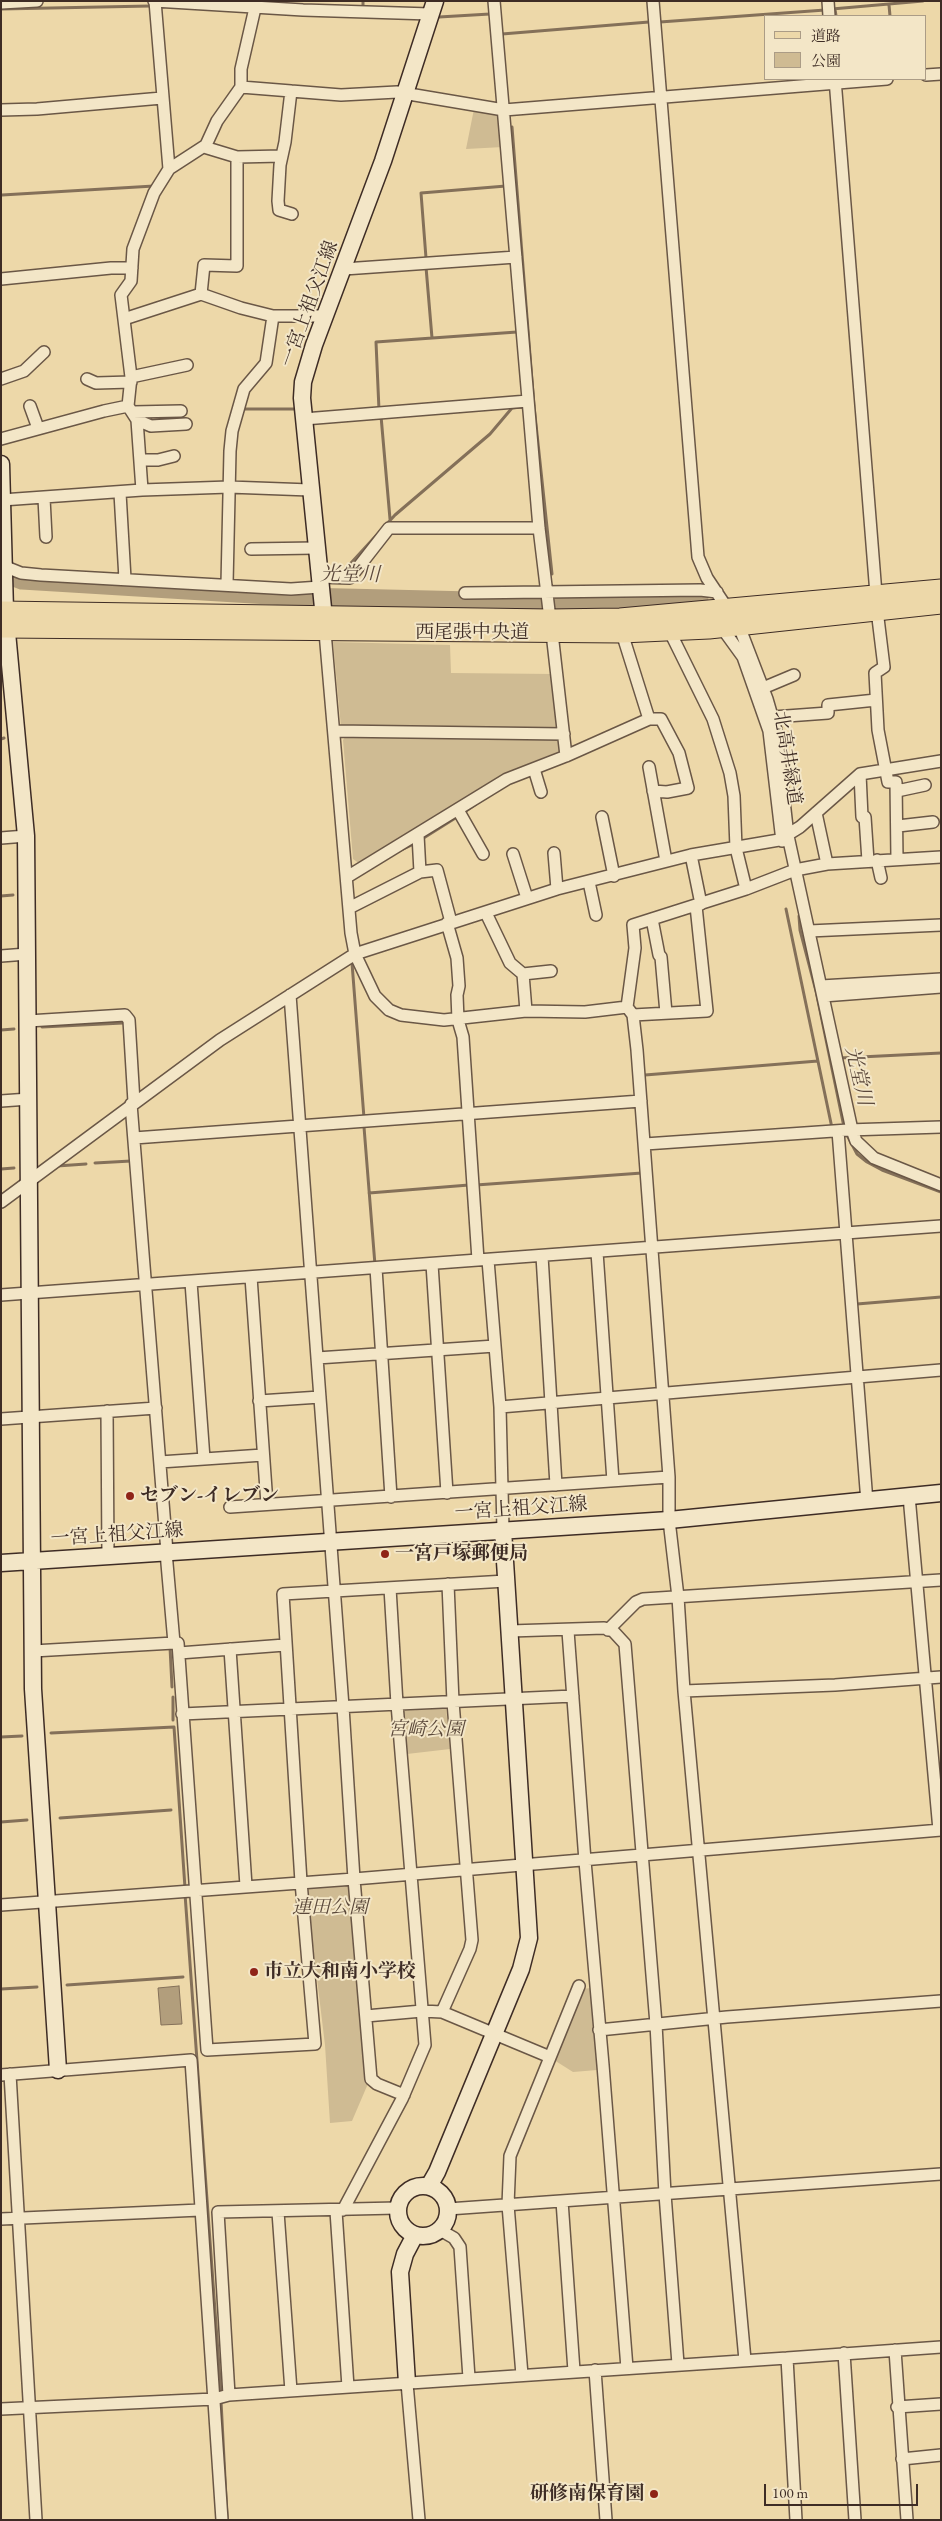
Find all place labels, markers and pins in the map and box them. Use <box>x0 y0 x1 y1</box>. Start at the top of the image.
place label: セブン-イレブン <box>140 1485 279 1507</box>
marker: セブン-イレブン <box>124 1490 136 1502</box>
place label: 一宮戸塚郵便局 <box>395 1543 528 1565</box>
marker: 一宮戸塚郵便局 <box>379 1548 391 1560</box>
place label: 市立大和南小学校 <box>264 1961 416 1983</box>
marker: 市立大和南小学校 <box>248 1966 260 1978</box>
place label: 研修南保育園 <box>530 2483 644 2505</box>
marker: 研修南保育園 <box>648 2488 660 2500</box>

